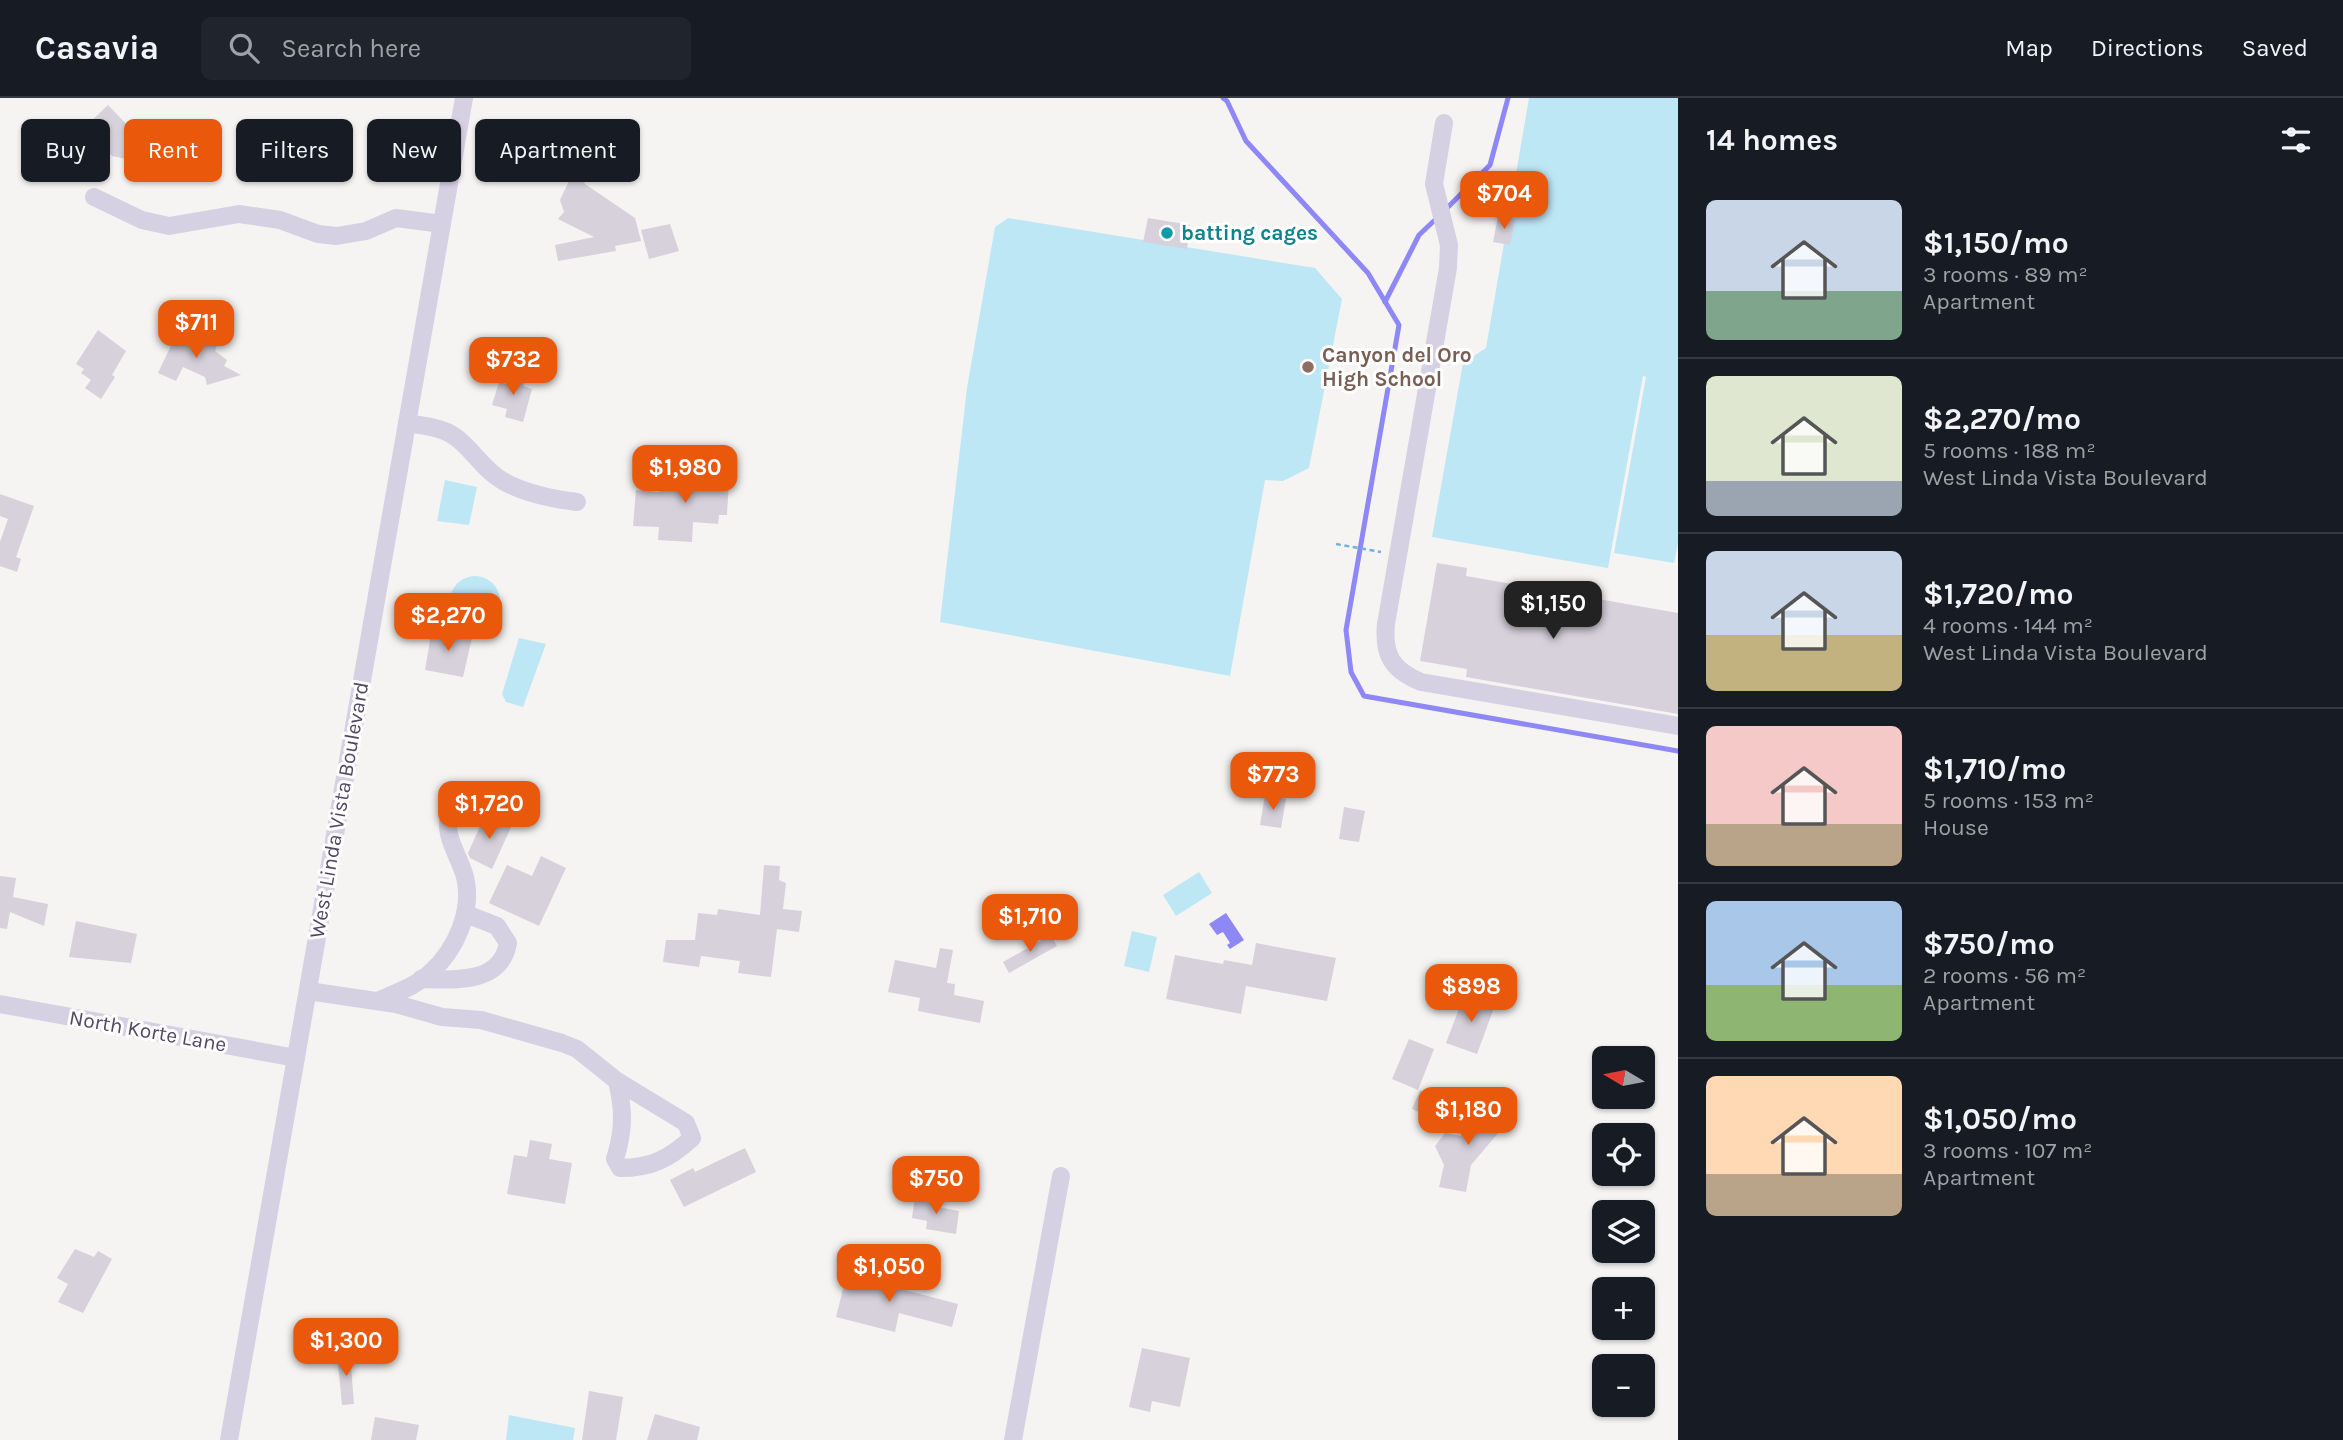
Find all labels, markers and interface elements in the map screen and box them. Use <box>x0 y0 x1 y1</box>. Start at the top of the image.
search box <box>201 17 691 80</box>
text: Casavia <box>35 29 159 67</box>
icon: search <box>225 29 263 67</box>
text: Search here <box>281 33 421 64</box>
text: Map <box>2005 34 2053 62</box>
text: Directions <box>2091 34 2204 62</box>
text: Saved <box>2242 34 2308 62</box>
chip: Buy <box>21 119 110 182</box>
chip: Rent <box>124 119 222 182</box>
chip: Filters <box>236 119 353 182</box>
chip: New <box>367 119 461 182</box>
chip: Apartment <box>475 119 640 182</box>
icon: filters <box>2277 121 2315 159</box>
text: 14 homes <box>1706 122 1838 158</box>
pin: $704 <box>1463 172 1545 231</box>
text: $704 <box>1476 180 1532 207</box>
place label: batting cages <box>1181 221 1318 245</box>
marker: batting cages <box>1159 225 1175 241</box>
text: $1,150/mo <box>1923 225 2069 261</box>
icon: home <box>1762 228 1846 312</box>
text: 3 rooms · 89 m² <box>1923 261 2088 288</box>
text: Apartment <box>1923 288 2035 315</box>
pin: $711 <box>155 300 237 360</box>
text: $711 <box>174 309 218 336</box>
pin: $732 <box>472 338 554 397</box>
place label: Canyon del Oro High School <box>1322 343 1472 391</box>
text: $732 <box>485 346 541 373</box>
marker: Canyon del Oro High School <box>1300 359 1316 375</box>
text: $2,270/mo <box>1923 401 2081 437</box>
icon: home <box>1762 404 1846 488</box>
text: 5 rooms · 188 m² <box>1923 437 2096 464</box>
pin: $1,980 <box>628 446 742 505</box>
text: $1,980 <box>648 454 722 481</box>
text: West Linda Vista Boulevard <box>1923 464 2208 491</box>
text: $1,720/mo <box>1923 576 2074 612</box>
icon: home <box>1762 579 1846 663</box>
pin: $1,150 <box>1496 582 1610 641</box>
text: $1,150 <box>1520 590 1586 617</box>
pin: $2,270 <box>391 594 505 653</box>
text: $2,270 <box>410 602 486 629</box>
text: 4 rooms · 144 m² <box>1923 612 2093 639</box>
text: West Linda Vista Boulevard <box>1923 639 2208 666</box>
street label: West Linda Vista Boulevard <box>305 680 373 940</box>
text: $1,710/mo <box>1923 751 2066 787</box>
pin: $773 <box>1232 752 1314 812</box>
icon: home <box>1762 754 1846 838</box>
text: $773 <box>1246 761 1300 788</box>
pin: $1,720 <box>432 782 546 841</box>
text: 5 rooms · 153 m² <box>1923 787 2094 814</box>
text: $1,720 <box>454 790 524 817</box>
text: House <box>1923 814 1989 841</box>
pin: $1,710 <box>973 894 1087 954</box>
text: $1,710 <box>998 903 1062 930</box>
text: $750/mo <box>1923 926 2055 962</box>
icon: home <box>1762 929 1846 1013</box>
text: 2 rooms · 56 m² <box>1923 962 2086 989</box>
pin: $898 <box>1430 964 1512 1024</box>
text: $898 <box>1441 973 1501 1000</box>
text: Apartment <box>1923 989 2035 1016</box>
street label: North Korte Lane <box>67 1005 229 1057</box>
north arrow <box>1592 1046 1656 1110</box>
map controls <box>1592 1046 1655 1417</box>
pin: $1,180 <box>1411 1088 1525 1147</box>
text: $1,180 <box>1434 1096 1502 1123</box>
text: $1,050/mo <box>1923 1101 2077 1137</box>
icon: home <box>1762 1104 1846 1188</box>
button: locate <box>1592 1123 1655 1186</box>
text: 3 rooms · 107 m² <box>1923 1137 2092 1164</box>
pin: $750 <box>895 1156 977 1216</box>
text: Apartment <box>1923 1164 2035 1191</box>
text: $750 <box>908 1165 964 1192</box>
button: layers <box>1592 1200 1655 1263</box>
pin: $1,050 <box>832 1244 946 1304</box>
text: $1,050 <box>853 1253 925 1280</box>
button: + <box>1592 1277 1655 1340</box>
pin: $1,300 <box>289 1318 403 1378</box>
text: $1,300 <box>309 1327 383 1354</box>
button: − <box>1592 1354 1655 1417</box>

